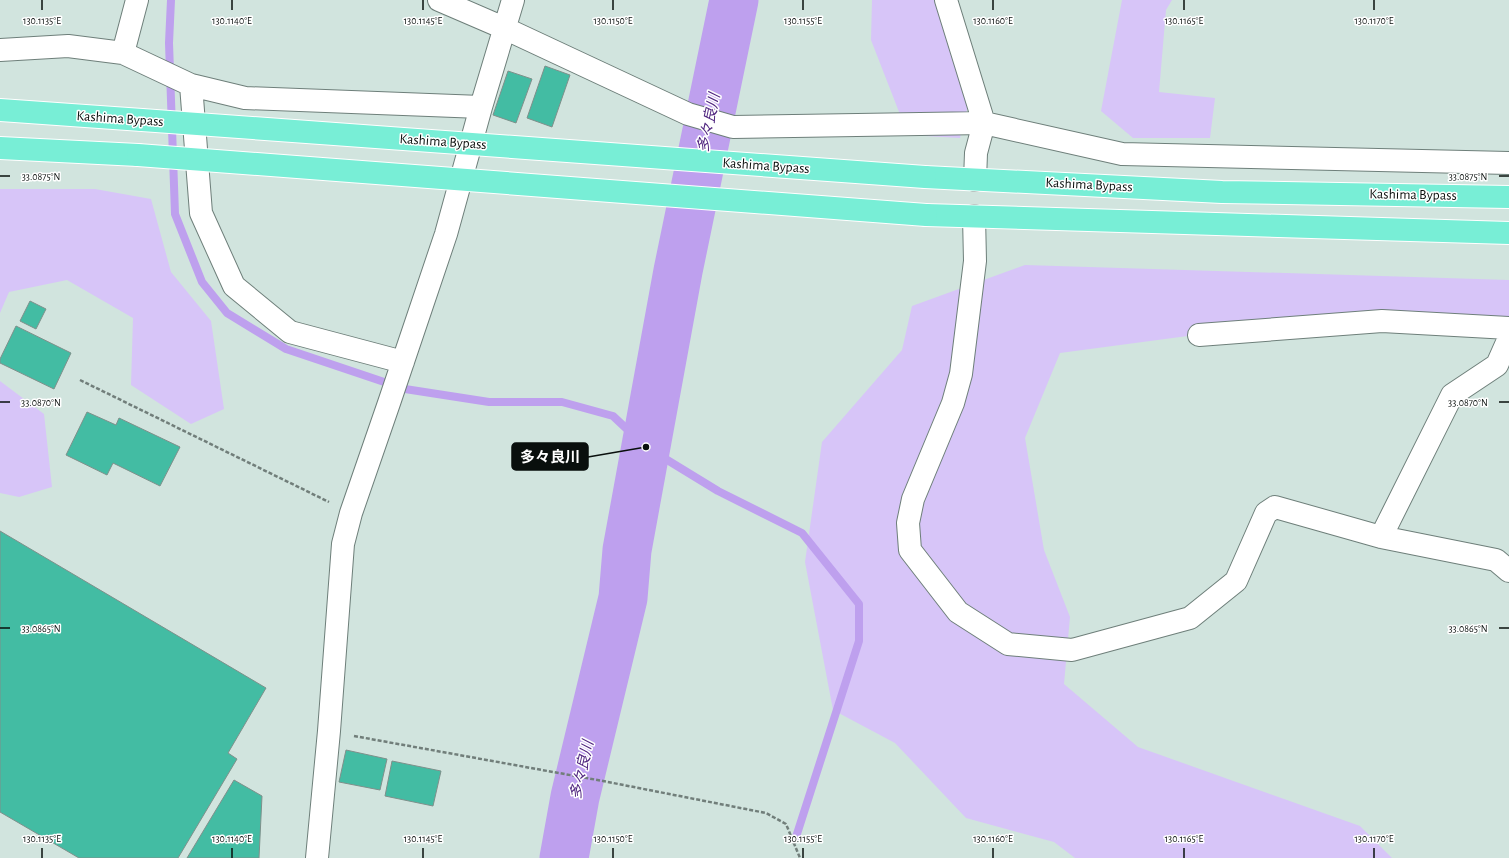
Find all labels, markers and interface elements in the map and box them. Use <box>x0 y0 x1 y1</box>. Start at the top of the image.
text: 130.1135°E <box>23 16 61 26</box>
text: 130.1140°E <box>212 16 252 26</box>
text: 130.1145°E <box>404 16 443 26</box>
text: 130.1150°E <box>593 16 633 26</box>
text: 130.1155°E <box>784 16 822 26</box>
text: 130.1160°E <box>973 16 1013 26</box>
text: 130.1165°E <box>1165 16 1203 26</box>
text: 130.1170°E <box>1354 16 1394 26</box>
water label: 多々良川 <box>694 90 723 154</box>
street label: Kashima Bypass <box>76 109 164 129</box>
street label: Kashima Bypass <box>399 132 487 152</box>
street label: Kashima Bypass <box>722 156 810 176</box>
text: 33.0875°N <box>22 172 60 182</box>
text: 33.0875°N <box>1449 172 1487 182</box>
street label: Kashima Bypass <box>1045 176 1133 194</box>
street label: Kashima Bypass <box>1369 187 1457 203</box>
text: 33.0870°N <box>21 398 61 408</box>
text: 33.0870°N <box>1448 398 1488 408</box>
callout: 多々良川 <box>512 443 588 470</box>
text: 多々良川 <box>520 449 580 465</box>
text: 33.0865°N <box>21 624 61 634</box>
text: 33.0865°N <box>1448 624 1488 634</box>
water label: 多々良川 <box>567 737 597 801</box>
text: 130.1135°E <box>23 834 61 844</box>
text: 130.1140°E <box>212 834 252 844</box>
text: 130.1145°E <box>404 834 443 844</box>
text: 130.1150°E <box>593 834 633 844</box>
text: 130.1155°E <box>784 834 822 844</box>
text: 130.1160°E <box>973 834 1013 844</box>
text: 130.1165°E <box>1165 834 1203 844</box>
text: 130.1170°E <box>1354 834 1394 844</box>

